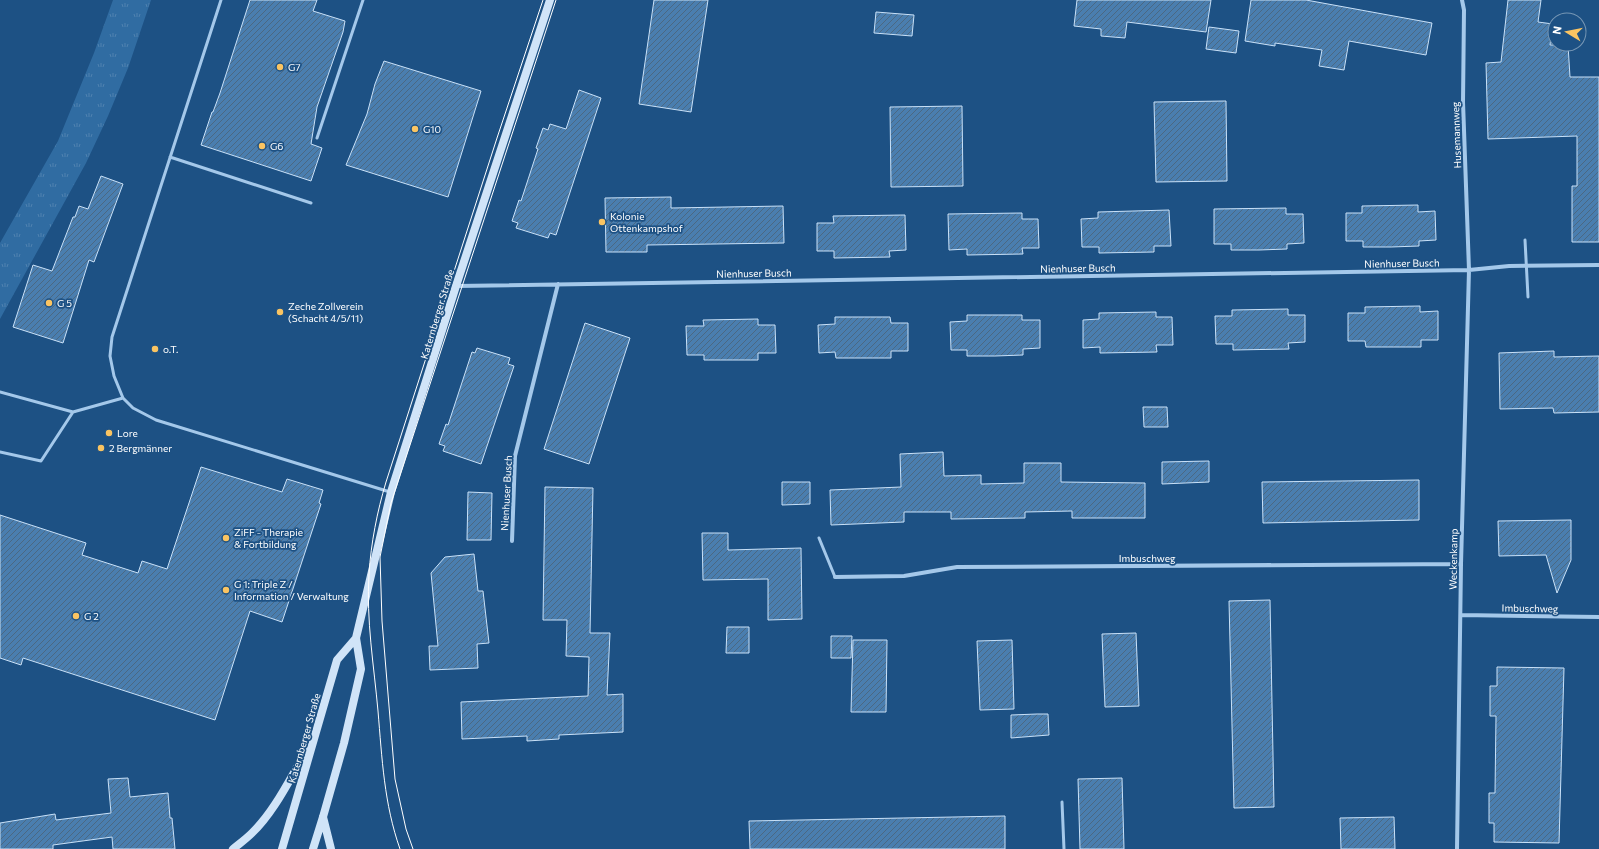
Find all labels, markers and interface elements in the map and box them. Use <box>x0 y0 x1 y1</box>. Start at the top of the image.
north arrow <box>1547 12 1587 52</box>
text: N <box>1550 25 1564 35</box>
place label: G7 <box>288 61 301 73</box>
marker: G7 <box>275 62 285 72</box>
street label: Husemannweg <box>1449 101 1463 169</box>
place label: G10 <box>423 123 441 135</box>
marker: G10 <box>410 124 420 134</box>
place label: G6 <box>270 140 283 152</box>
marker: G6 <box>257 141 267 151</box>
place label: Kolonie Ottenkampshof <box>610 210 683 234</box>
marker: Kolonie Ottenkampshof <box>597 217 607 227</box>
street label: Nienhuser Busch <box>1364 256 1440 270</box>
street label: Nienhuser Busch <box>1040 261 1116 275</box>
street label: Nienhuser Busch <box>716 266 792 280</box>
street label: Katernberger Straße <box>418 268 456 360</box>
place label: G 5 <box>57 297 72 309</box>
marker: G 5 <box>44 298 54 308</box>
place label: Zeche Zollverein (Schacht 4/5/11) <box>288 300 363 324</box>
marker: Zeche Zollverein (Schacht 4/5/11) <box>275 307 285 317</box>
place label: o.T. <box>163 343 178 355</box>
marker: o.T. <box>150 344 160 354</box>
place label: Lore <box>117 427 138 439</box>
marker: Lore <box>104 428 114 438</box>
place label: 2 Bergmänner <box>109 442 172 454</box>
marker: 2 Bergmänner <box>96 443 106 453</box>
street label: Nienhuser Busch <box>498 455 514 531</box>
place label: ZiFF - Therapie & Fortbildung <box>234 526 303 550</box>
street label: Weckenkamp <box>1446 528 1460 590</box>
marker: ZiFF - Therapie & Fortbildung <box>221 533 231 543</box>
street label: Imbuschweg <box>1119 552 1176 564</box>
place label: G 1: Triple Z / Information / Verwaltung <box>234 578 349 602</box>
marker: G 1: Triple Z / Information / Verwaltung <box>221 585 231 595</box>
street label: Imbuschweg <box>1502 602 1559 615</box>
place label: G 2 <box>84 610 99 622</box>
marker: G 2 <box>71 611 81 621</box>
street label: Katernberger Straße <box>285 692 323 784</box>

